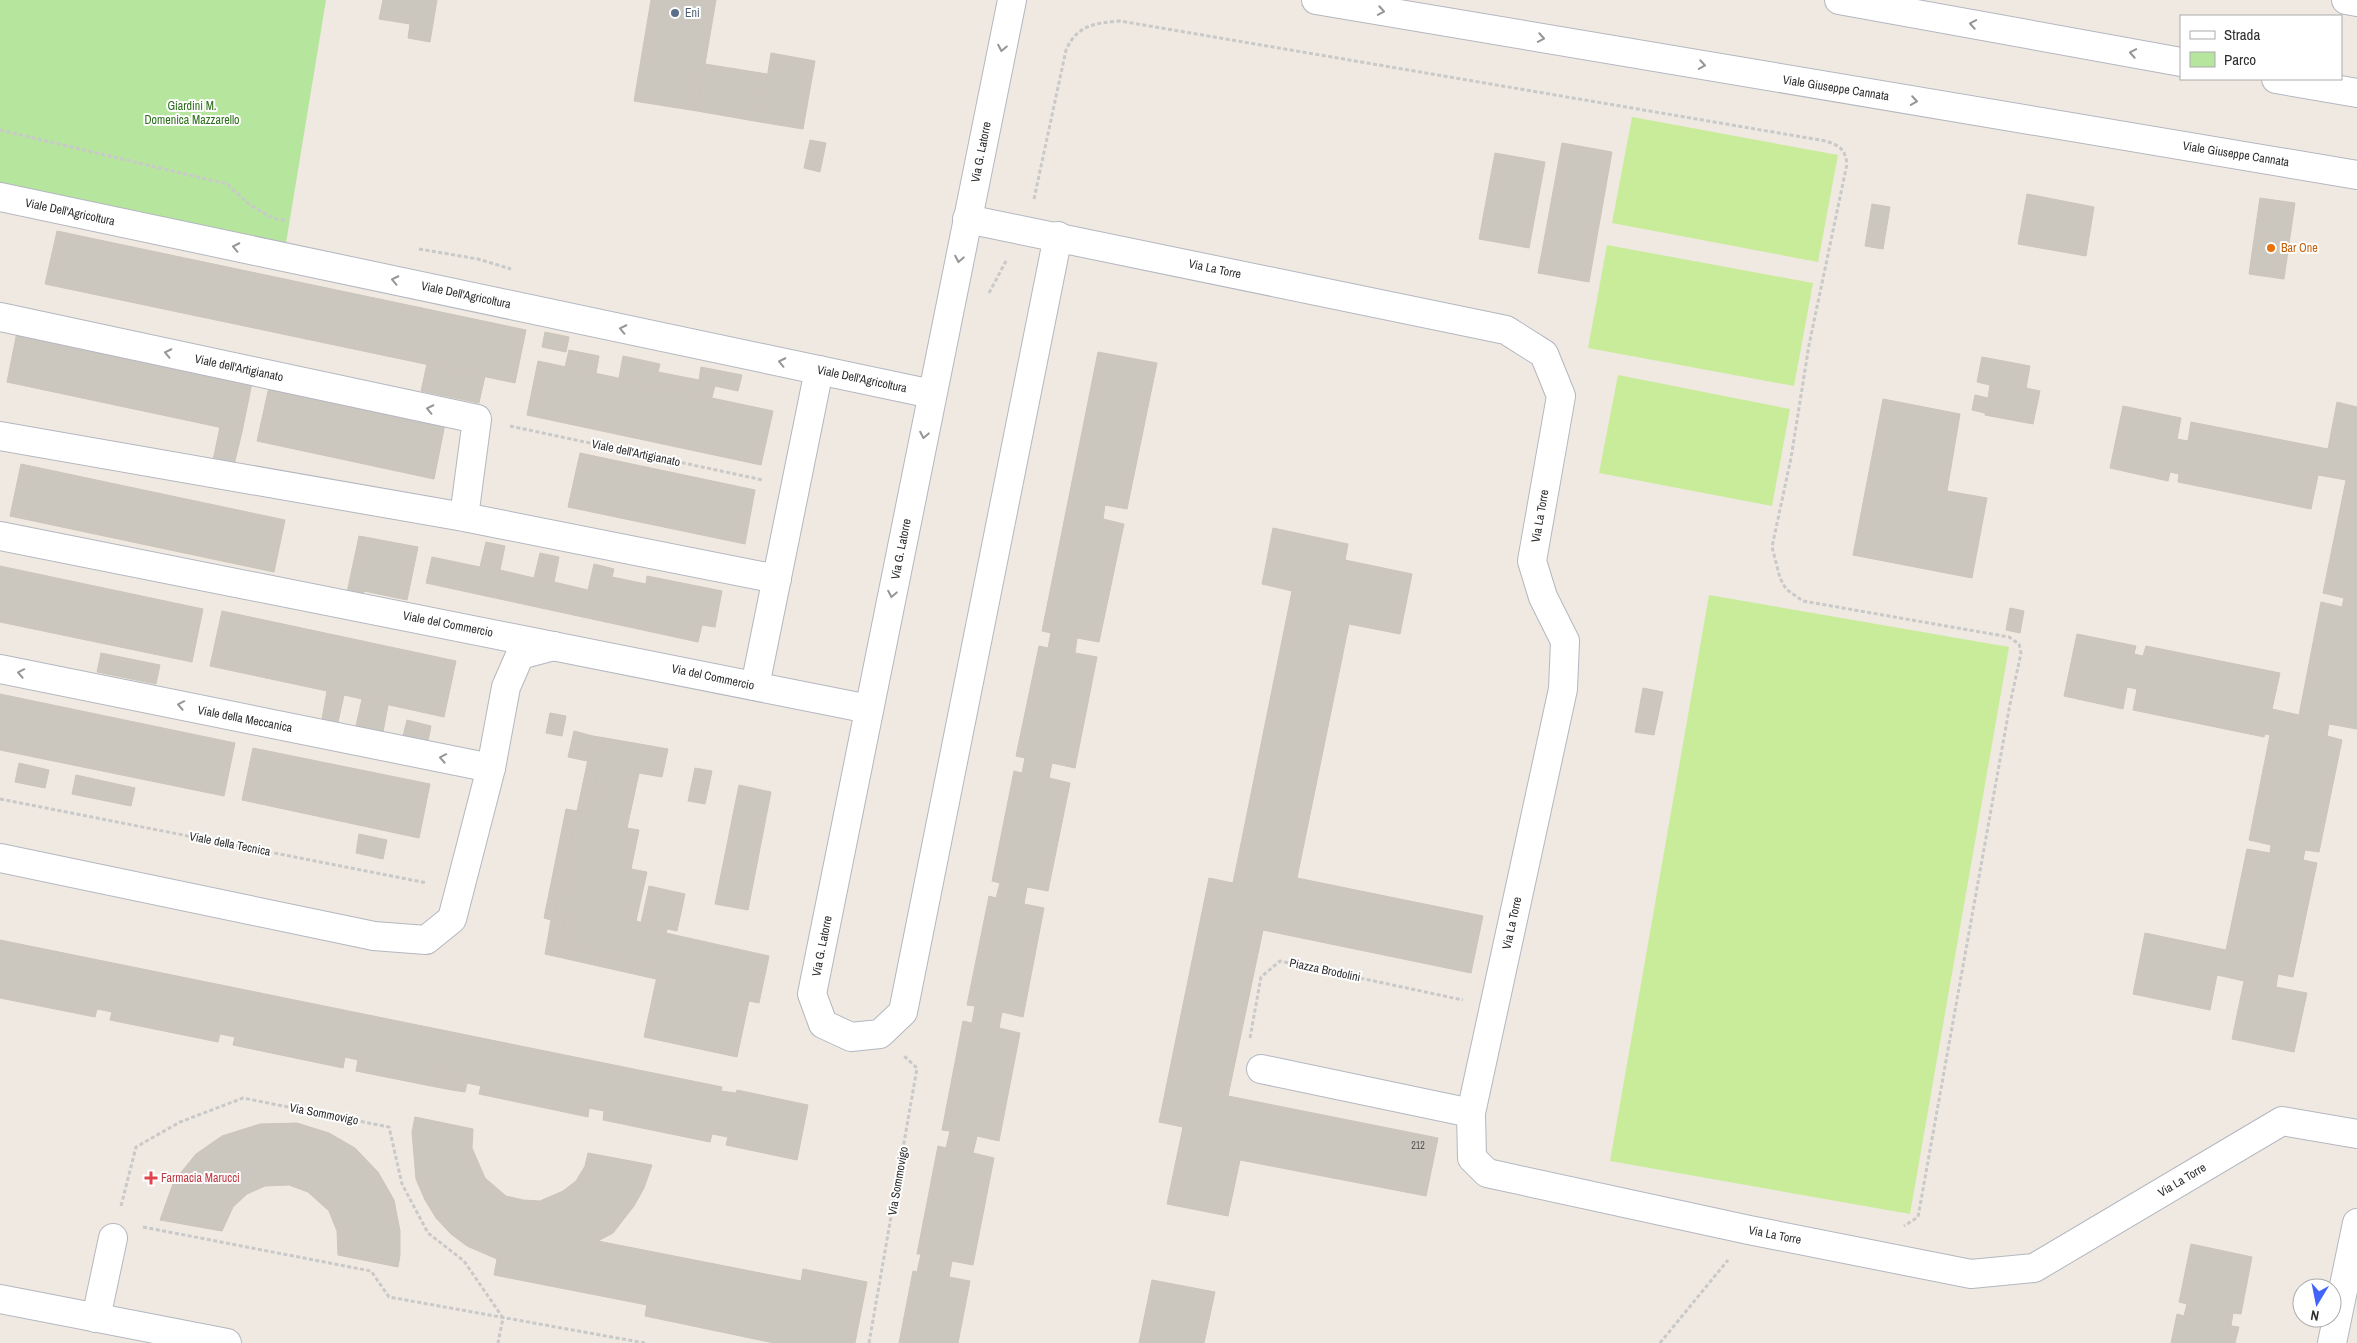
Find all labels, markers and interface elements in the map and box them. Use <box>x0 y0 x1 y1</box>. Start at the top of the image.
place label: Eni <box>685 5 700 21</box>
one-way arrow <box>1377 6 1385 16</box>
marker: Eni <box>669 7 681 19</box>
legend <box>2180 15 2342 80</box>
one-way arrow <box>1968 20 1977 30</box>
text: Strada <box>2224 24 2260 45</box>
one-way arrow <box>1537 33 1546 43</box>
one-way arrow <box>997 43 1008 52</box>
one-way arrow <box>2128 48 2137 58</box>
text: Parco <box>2224 49 2256 70</box>
one-way arrow <box>1697 60 1706 70</box>
street label: Viale Giuseppe Cannata <box>1782 72 1891 104</box>
one-way arrow <box>1909 95 1918 105</box>
park label: Giardini M. Domenica Mazzarello <box>144 98 240 128</box>
street label: Via G. Latorre <box>967 120 995 184</box>
street label: Viale Giuseppe Cannata <box>2182 138 2291 170</box>
street label: Viale Dell'Agricoltura <box>24 195 117 229</box>
place label: Bar One <box>2281 240 2318 256</box>
one-way arrow <box>232 242 241 253</box>
marker: Bar One <box>2265 242 2277 254</box>
one-way arrow <box>955 254 965 263</box>
street label: Via La Torre <box>1187 256 1243 282</box>
one-way arrow <box>391 276 400 286</box>
street label: Viale Dell'Agricoltura <box>420 278 513 312</box>
one-way arrow <box>618 324 627 334</box>
one-way arrow <box>164 348 173 359</box>
street label: Viale dell'Artigianato <box>193 351 285 385</box>
one-way arrow <box>777 357 786 368</box>
street label: Viale Dell'Agricoltura <box>816 362 909 396</box>
one-way arrow <box>425 404 434 415</box>
one-way arrow <box>919 431 930 439</box>
street label: Viale dell'Artigianato <box>590 436 682 470</box>
street label: Via La Torre <box>1527 488 1553 544</box>
street label: Via G. Latorre <box>887 517 915 581</box>
one-way arrow <box>887 590 898 599</box>
street label: Viale del Commercio <box>401 607 495 641</box>
street label: Via del Commercio <box>670 660 756 694</box>
one-way arrow <box>17 669 26 679</box>
one-way arrow <box>176 701 185 711</box>
street label: Viale della Meccanica <box>196 702 294 736</box>
one-way arrow <box>438 754 447 764</box>
street label: Viale della Tecnica <box>188 828 272 860</box>
street label: Via La Torre <box>1499 895 1525 951</box>
street label: Via G. Latorre <box>808 914 836 978</box>
street label: Piazza Brodolini <box>1288 955 1362 985</box>
street label: Via Sommovigo <box>288 1099 360 1129</box>
house number: 212 <box>1411 1139 1425 1152</box>
street label: Via Sommovigo <box>884 1145 912 1217</box>
street label: Via La Torre <box>2155 1159 2209 1201</box>
place label: Farmacia Marucci <box>161 1170 240 1186</box>
marker: Farmacia Marucci <box>145 1172 157 1184</box>
street label: Via La Torre <box>1747 1222 1803 1248</box>
north arrow <box>2292 1278 2342 1328</box>
text: N <box>2309 1306 2320 1325</box>

